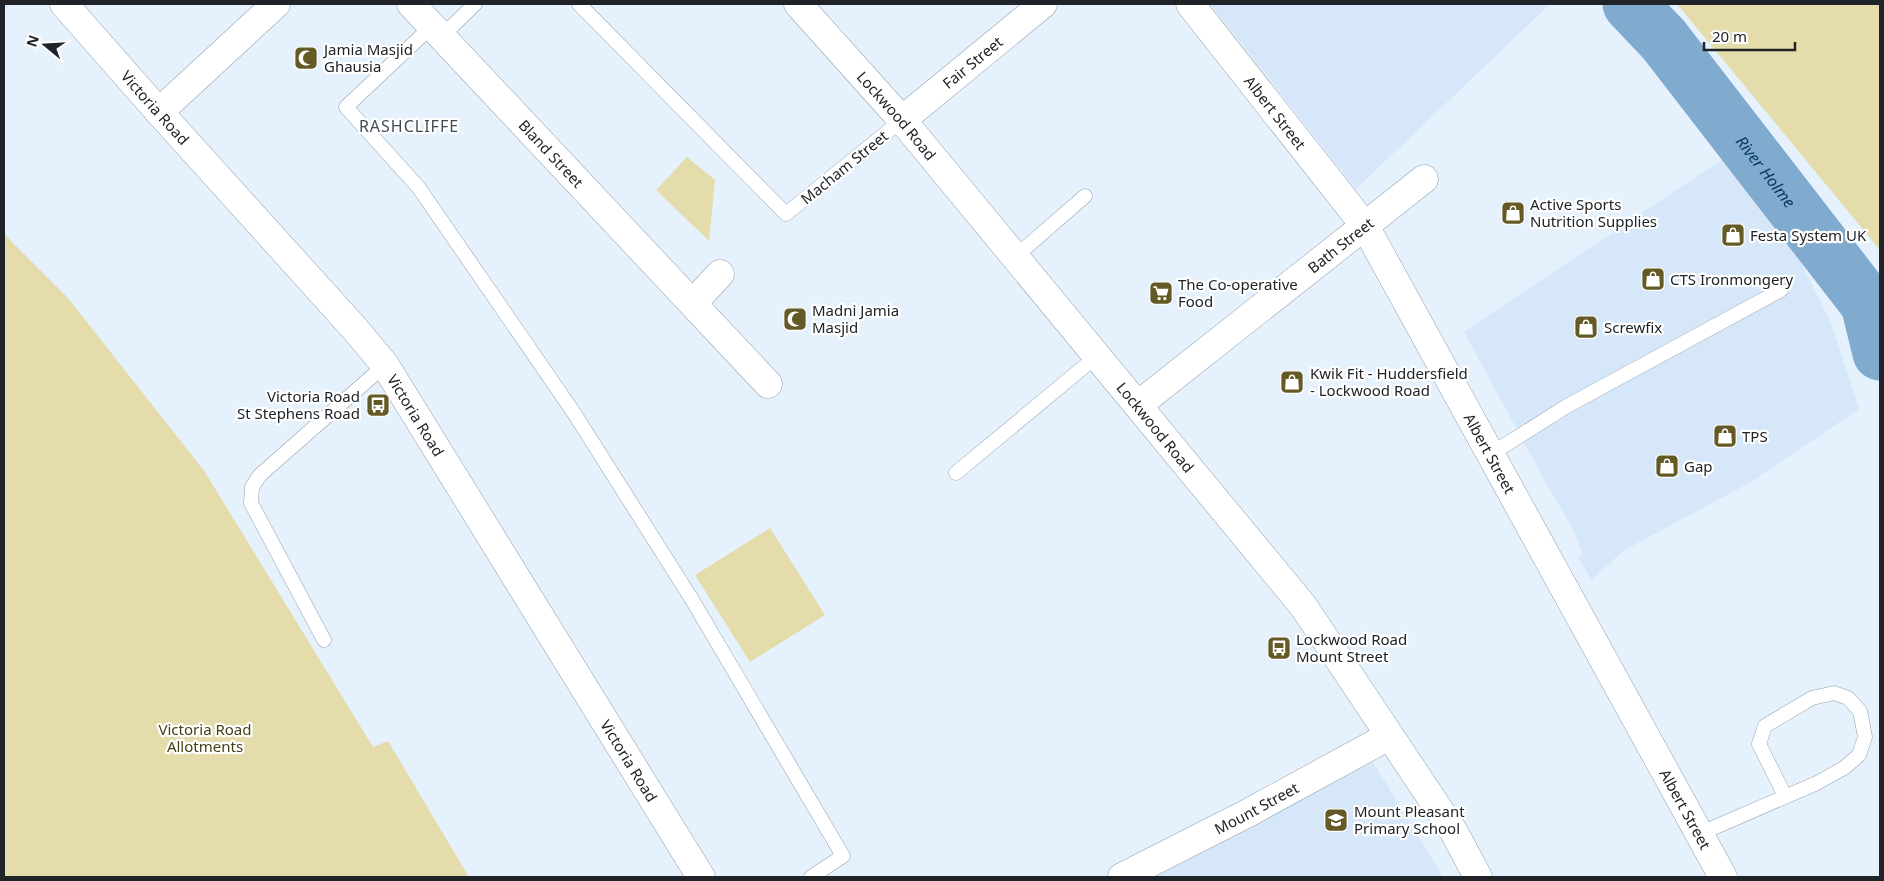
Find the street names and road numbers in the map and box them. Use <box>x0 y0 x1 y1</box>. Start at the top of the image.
street label: Fair Street <box>938 31 1007 93</box>
street label: Victoria Road <box>117 66 194 149</box>
street label: Lockwood Road <box>853 67 941 164</box>
street label: Albert Street <box>1240 71 1311 154</box>
street label: Bland Street <box>514 115 589 192</box>
street label: Macham Street <box>796 125 892 208</box>
street label: Bath Street <box>1303 212 1378 277</box>
street label: Victoria Road <box>383 370 449 460</box>
street label: Lockwood Road <box>1112 378 1199 476</box>
street label: Albert Street <box>1460 410 1520 497</box>
street label: Victoria Road <box>596 716 662 805</box>
street label: Albert Street <box>1655 765 1716 853</box>
street label: Mount Street <box>1211 777 1302 838</box>

